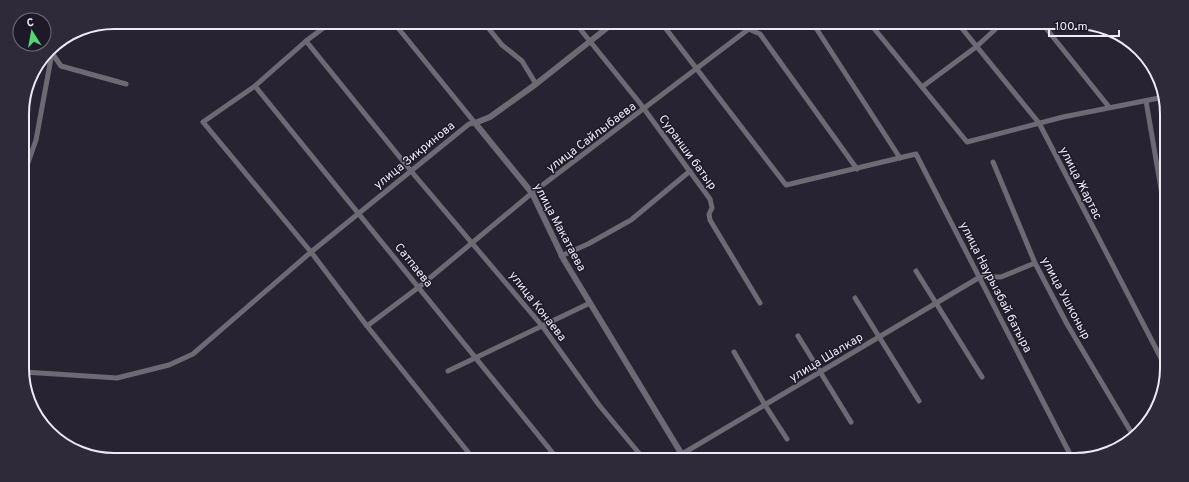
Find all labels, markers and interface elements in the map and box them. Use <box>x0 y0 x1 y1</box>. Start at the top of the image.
north arrow <box>12 12 52 52</box>
scale bar <box>1049 12 1119 38</box>
text: С <box>25 16 35 31</box>
text: 100 m <box>1055 19 1088 35</box>
street label: улица Сайлыбаева <box>544 99 640 177</box>
street label: Суранши батыр <box>655 112 720 193</box>
street label: улица Зикринова <box>371 118 458 193</box>
street label: улица Жартас <box>1055 144 1105 223</box>
street label: улица Макатаева <box>529 181 589 274</box>
street label: улица Наурызбай батыра <box>955 219 1035 356</box>
street label: Сатпаева <box>390 240 436 291</box>
street label: улица Ушконыр <box>1037 254 1094 343</box>
street label: улица Конаева <box>505 268 570 345</box>
street label: улица Шалкар <box>787 329 867 386</box>

